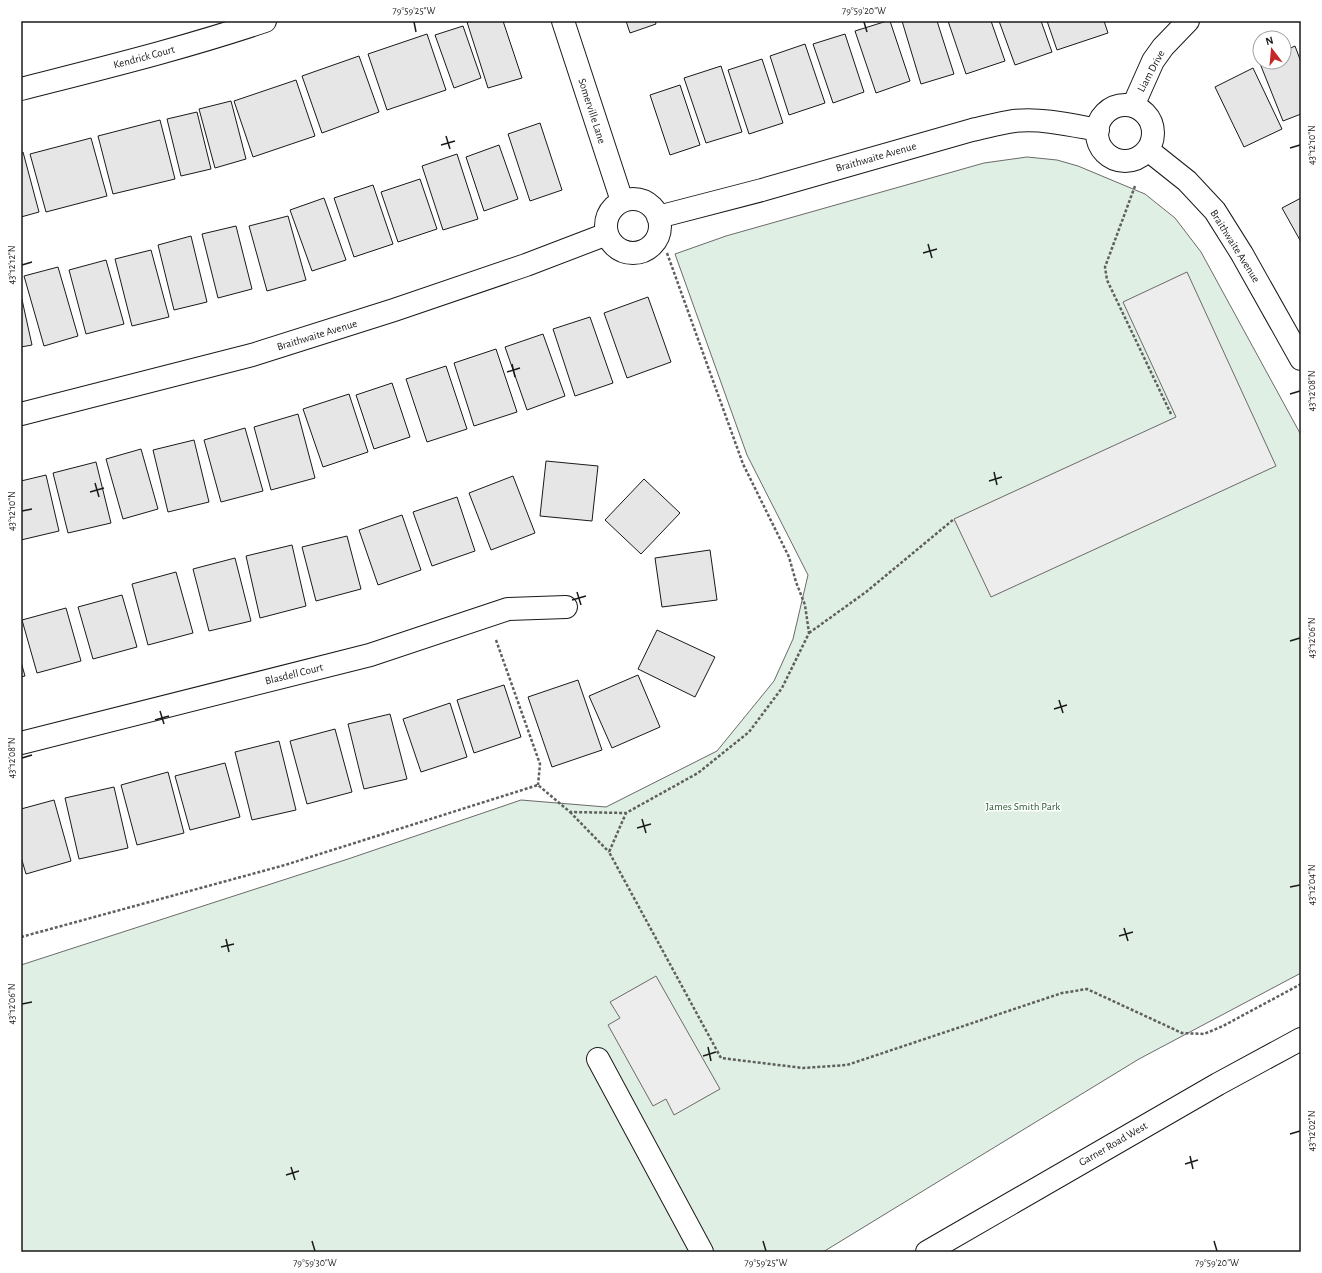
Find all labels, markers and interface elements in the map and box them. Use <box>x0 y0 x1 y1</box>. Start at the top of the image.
text: 79°59'25"W <box>393 6 436 16</box>
text: 79°59'20"W <box>842 6 886 16</box>
north arrow <box>1252 30 1292 70</box>
text: N <box>1264 35 1275 47</box>
street label: Kendrick Court <box>112 43 176 70</box>
street label: Liam Drive <box>1135 48 1167 94</box>
street label: Somerville Lane <box>576 77 608 145</box>
text: 43°12'10"N <box>1307 125 1317 165</box>
street label: Braithwaite Avenue <box>834 140 918 174</box>
street label: Braithwaite Avenue <box>1208 208 1262 284</box>
text: 43°12'12"N <box>7 245 17 285</box>
street label: Braithwaite Avenue <box>276 318 358 352</box>
text: 43°12'08"N <box>1307 370 1317 412</box>
text: 43°12'10"N <box>7 491 17 531</box>
text: 43°12'06"N <box>1307 617 1317 659</box>
street label: Blasdell Court <box>264 661 325 687</box>
text: 43°12'08"N <box>7 737 17 779</box>
park label: James Smith Park <box>986 801 1060 812</box>
text: 43°12'04"N <box>1307 864 1317 906</box>
text: 43°12'06"N <box>7 983 17 1025</box>
text: 43°12'02"N <box>1307 1111 1317 1151</box>
street label: Garner Road West <box>1077 1120 1149 1168</box>
text: 79°59'30"W <box>293 1258 337 1268</box>
text: 79°59'25"W <box>745 1258 788 1268</box>
text: 79°59'20"W <box>1195 1258 1239 1268</box>

